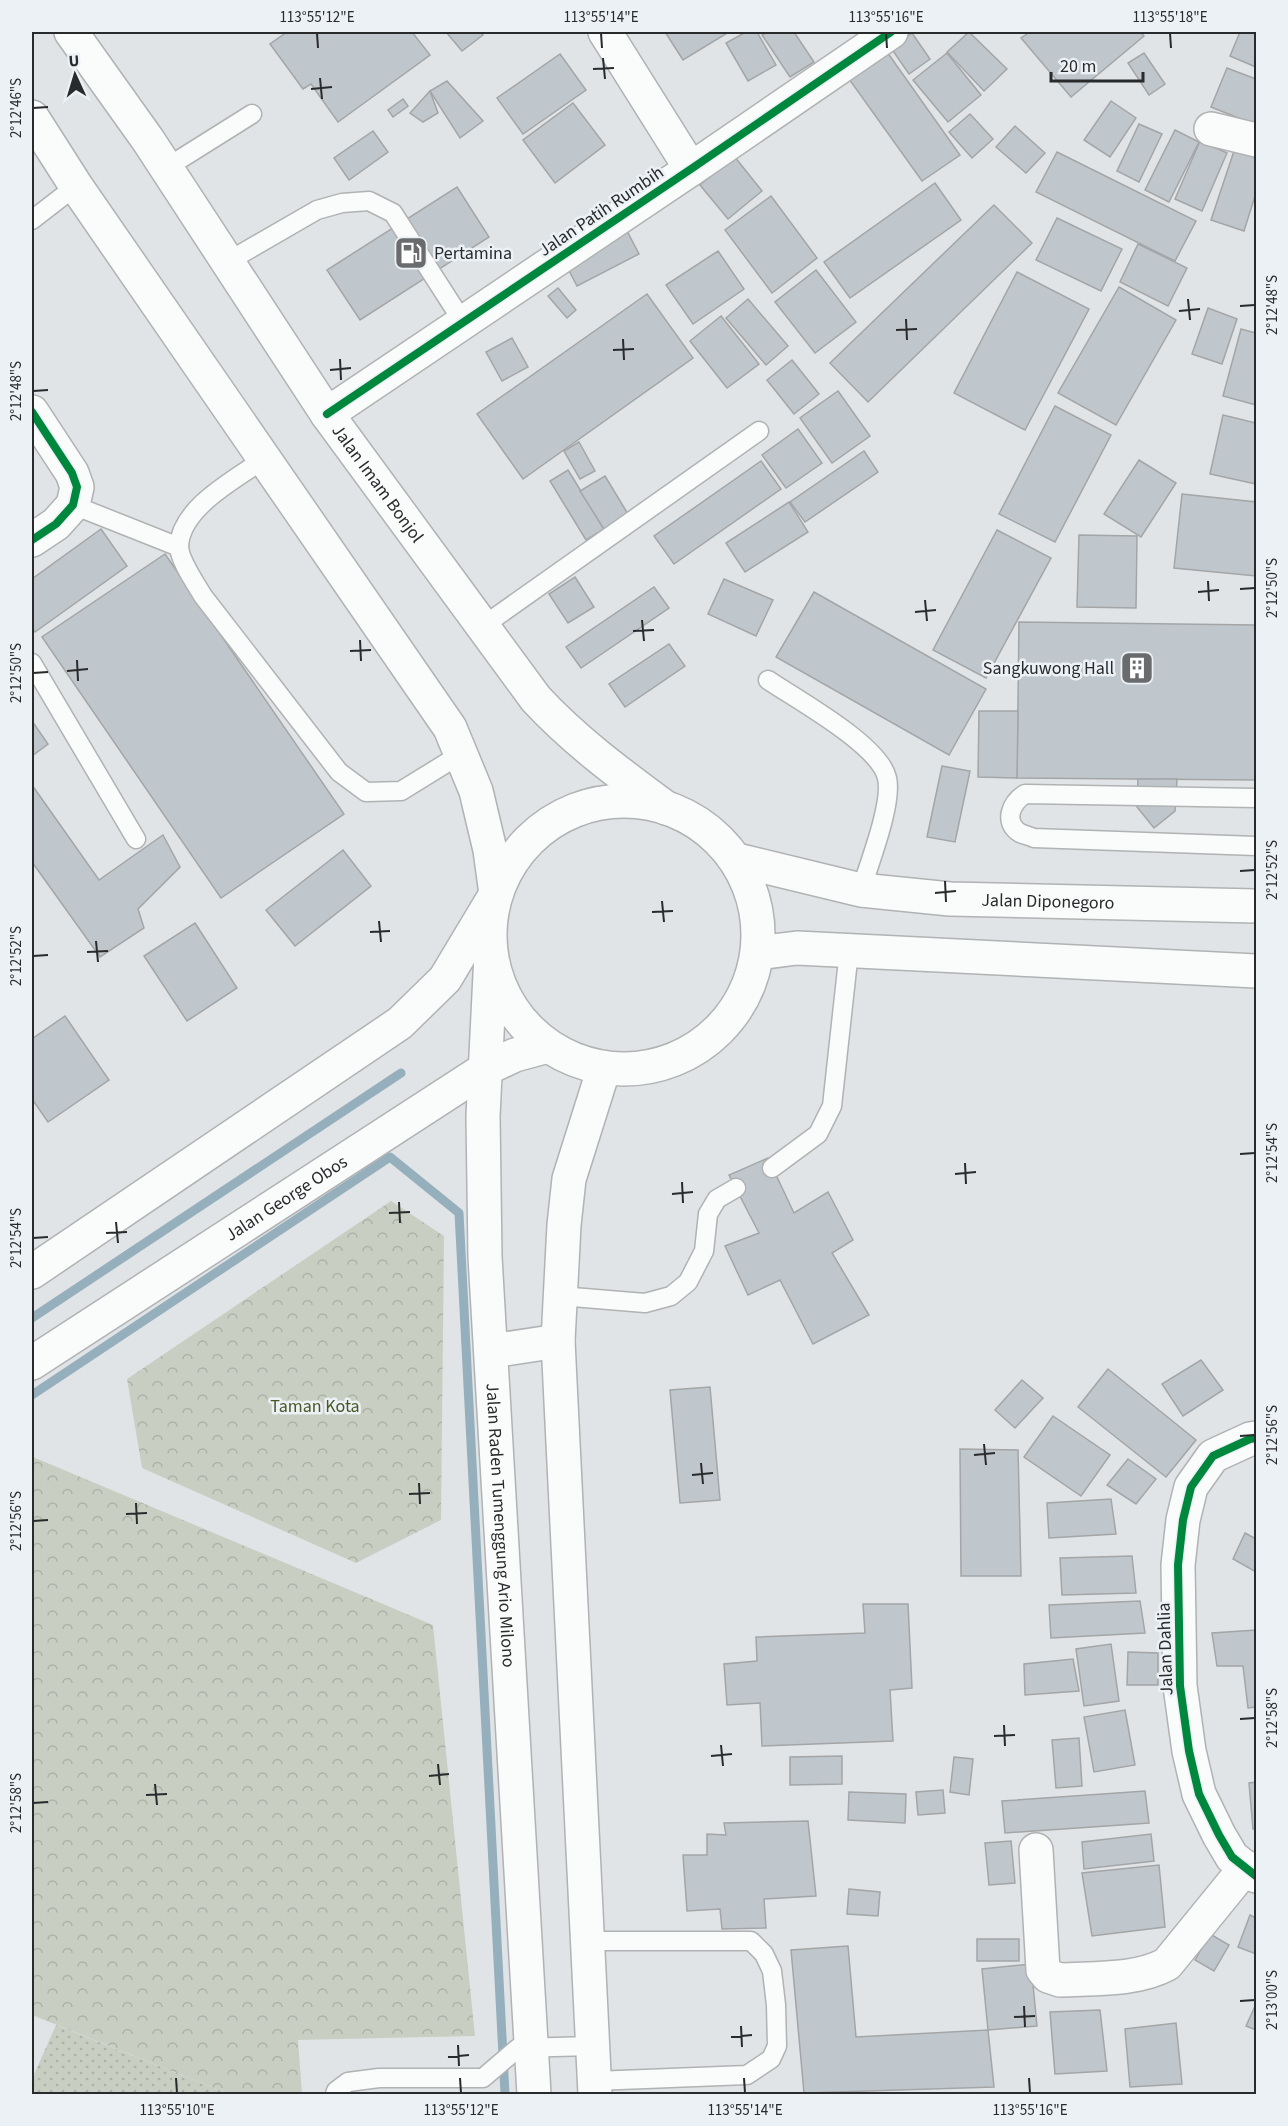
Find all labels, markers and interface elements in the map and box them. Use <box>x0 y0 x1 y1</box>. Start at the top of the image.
text: 113°55'12"E <box>279 7 355 28</box>
text: 113°55'14"E <box>563 7 639 28</box>
text: 113°55'16"E <box>848 7 924 28</box>
text: 113°55'18"E <box>1132 7 1208 28</box>
north arrow <box>45 45 105 105</box>
scale bar <box>1051 45 1142 83</box>
text: U <box>68 50 80 72</box>
text: 20 m <box>1060 54 1096 79</box>
text: 2°12'46"S <box>6 78 27 138</box>
street label: Jalan Patih Rumbih <box>534 160 669 263</box>
fuel station icon: Pertamina <box>393 235 429 271</box>
place label: Pertamina <box>434 241 512 266</box>
text: 2°12'48"S <box>1262 275 1283 335</box>
text: 2°12'48"S <box>6 361 27 421</box>
street label: Jalan Imam Bonjol <box>326 419 429 548</box>
text: 2°12'50"S <box>1262 558 1283 618</box>
text: 2°12'50"S <box>6 643 27 703</box>
building icon: Sangkuwong Hall <box>1119 650 1155 686</box>
place label: Sangkuwong Hall <box>983 656 1114 681</box>
text: 2°12'52"S <box>1262 840 1283 900</box>
street label: Jalan Diponegoro <box>981 888 1115 916</box>
text: 2°12'52"S <box>6 926 27 986</box>
text: 2°12'54"S <box>1262 1123 1283 1183</box>
street label: Jalan George Obos <box>220 1150 353 1247</box>
text: 2°12'54"S <box>6 1208 27 1268</box>
street label: Jalan Raden Tumenggung Ario Milono <box>479 1383 521 1668</box>
park label: Taman Kota <box>270 1394 360 1419</box>
text: 2°12'56"S <box>1262 1405 1283 1465</box>
text: 2°12'56"S <box>6 1491 27 1551</box>
street label: Jalan Dahlia <box>1151 1602 1180 1696</box>
text: 2°12'58"S <box>1262 1688 1283 1748</box>
text: 2°12'58"S <box>6 1773 27 1833</box>
text: 2°13'00"S <box>1262 1970 1283 2030</box>
text: 113°55'10"E <box>139 2100 215 2121</box>
text: 113°55'12"E <box>423 2100 499 2121</box>
text: 113°55'14"E <box>707 2100 783 2121</box>
text: 113°55'16"E <box>992 2100 1068 2121</box>

